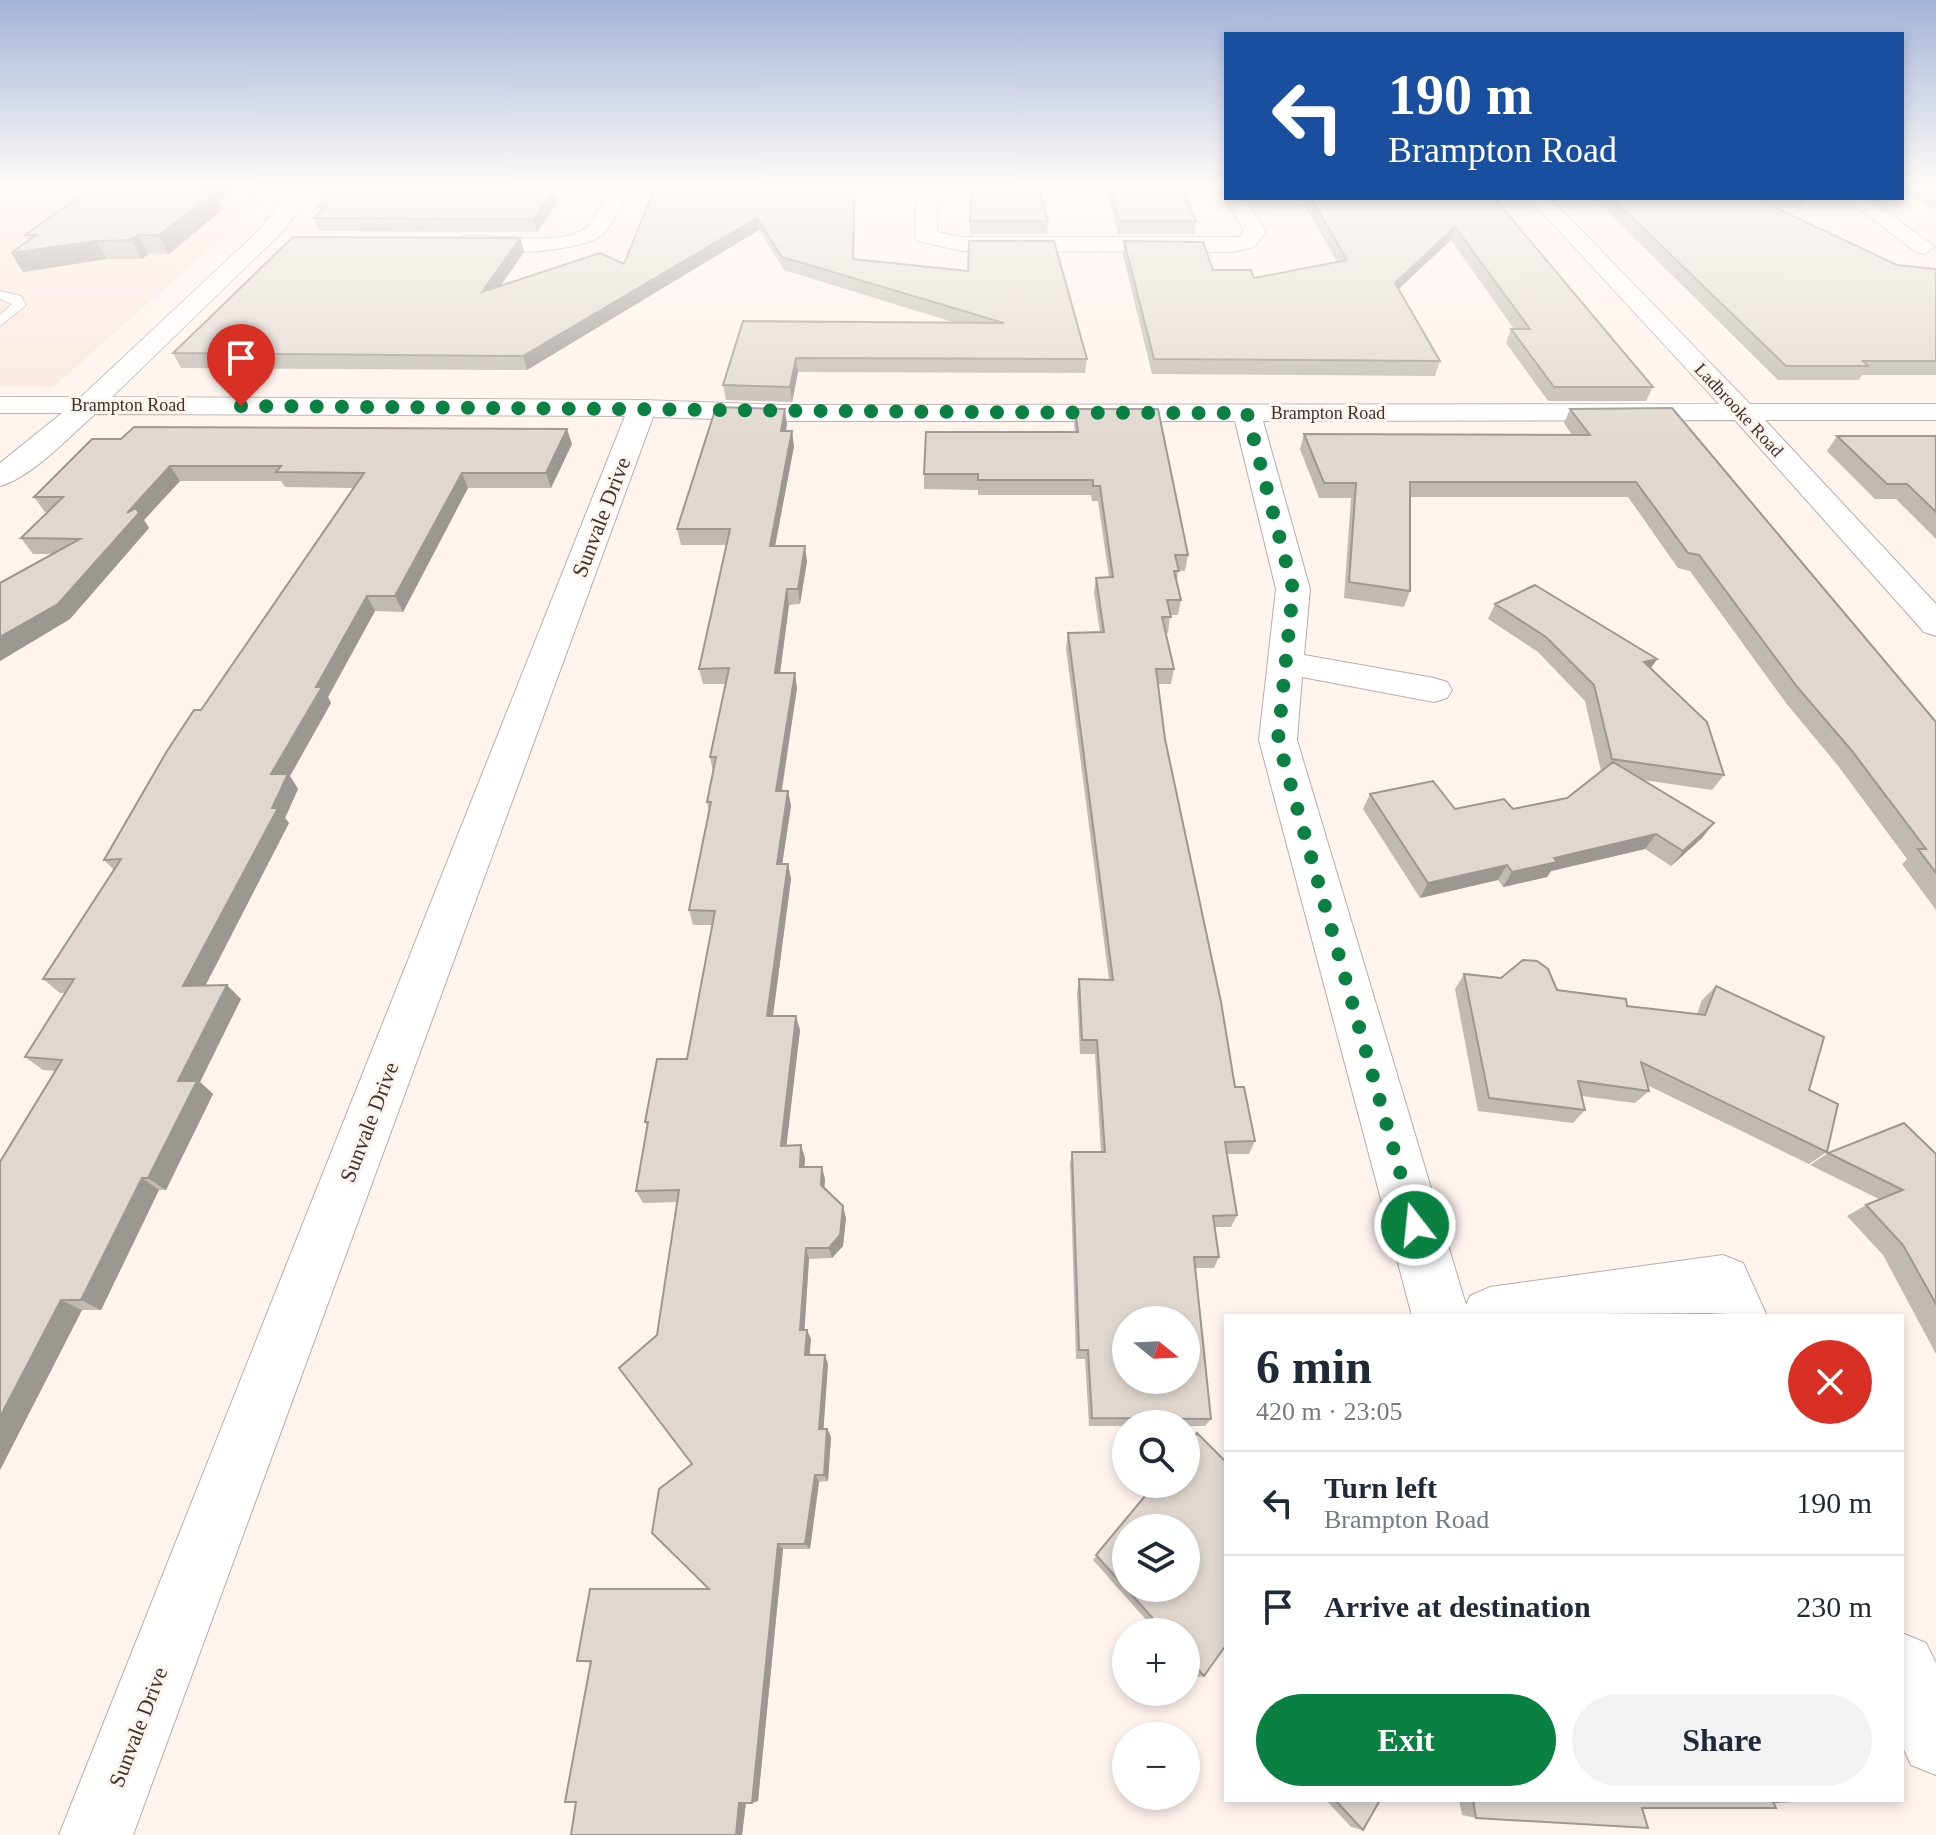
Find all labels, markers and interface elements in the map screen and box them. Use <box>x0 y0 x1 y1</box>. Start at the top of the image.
icon: left <box>1256 64 1360 168</box>
text: 190 m <box>1388 64 1533 126</box>
text: Brampton Road <box>1388 130 1617 170</box>
pin <box>207 324 275 406</box>
icon: arrive <box>219 336 263 380</box>
street label: Ladbrooke Road <box>1691 359 1787 461</box>
street label: Brampton Road <box>71 395 185 415</box>
street label: Brampton Road <box>1271 403 1385 423</box>
street label: Sunvale Drive <box>567 453 635 581</box>
street label: Sunvale Drive <box>335 1058 403 1186</box>
position arrow <box>1373 1183 1457 1267</box>
north arrow <box>1112 1306 1200 1394</box>
map controls <box>1112 1306 1200 1810</box>
text: 6 min <box>1256 1340 1372 1393</box>
button: close <box>1788 1340 1872 1424</box>
text: 420 m · 23:05 <box>1256 1397 1403 1426</box>
button: search <box>1112 1410 1200 1498</box>
text: Turn left <box>1324 1471 1437 1504</box>
icon: left <box>1256 1481 1300 1525</box>
text: 190 m <box>1796 1486 1872 1519</box>
text: Brampton Road <box>1324 1505 1489 1534</box>
button: layers <box>1112 1514 1200 1602</box>
icon: arrive <box>1256 1585 1300 1629</box>
text: Arrive at destination <box>1324 1590 1591 1623</box>
text: 230 m <box>1796 1590 1872 1623</box>
button: + <box>1112 1618 1200 1706</box>
street label: Sunvale Drive <box>104 1663 172 1791</box>
button: Exit <box>1256 1694 1556 1786</box>
button: Share <box>1572 1694 1872 1786</box>
button: − <box>1112 1722 1200 1810</box>

